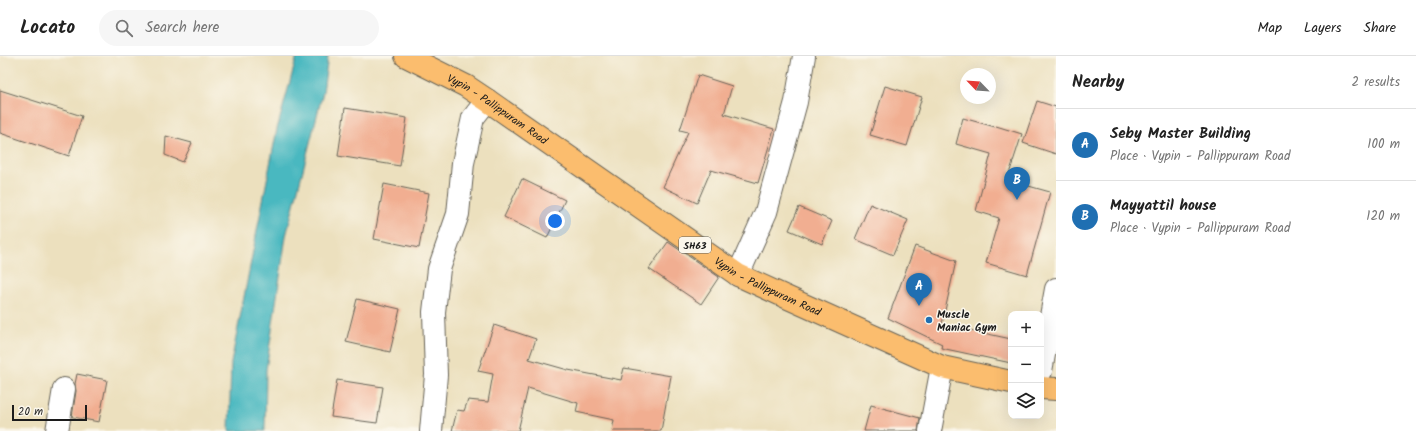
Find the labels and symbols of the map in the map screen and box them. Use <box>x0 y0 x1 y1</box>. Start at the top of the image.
north arrow <box>960 68 996 104</box>
street label: Vypin - Pallippuram Road <box>444 70 552 150</box>
pin: B <box>1004 167 1030 200</box>
your location <box>545 211 565 231</box>
road number: SH63 <box>679 237 711 253</box>
street label: Vypin - Pallippuram Road <box>710 253 824 322</box>
pin: A <box>906 273 932 306</box>
place label: Muscle Maniac Gym <box>937 306 996 337</box>
marker: Muscle Maniac Gym <box>924 315 934 325</box>
scale bar <box>12 403 87 422</box>

